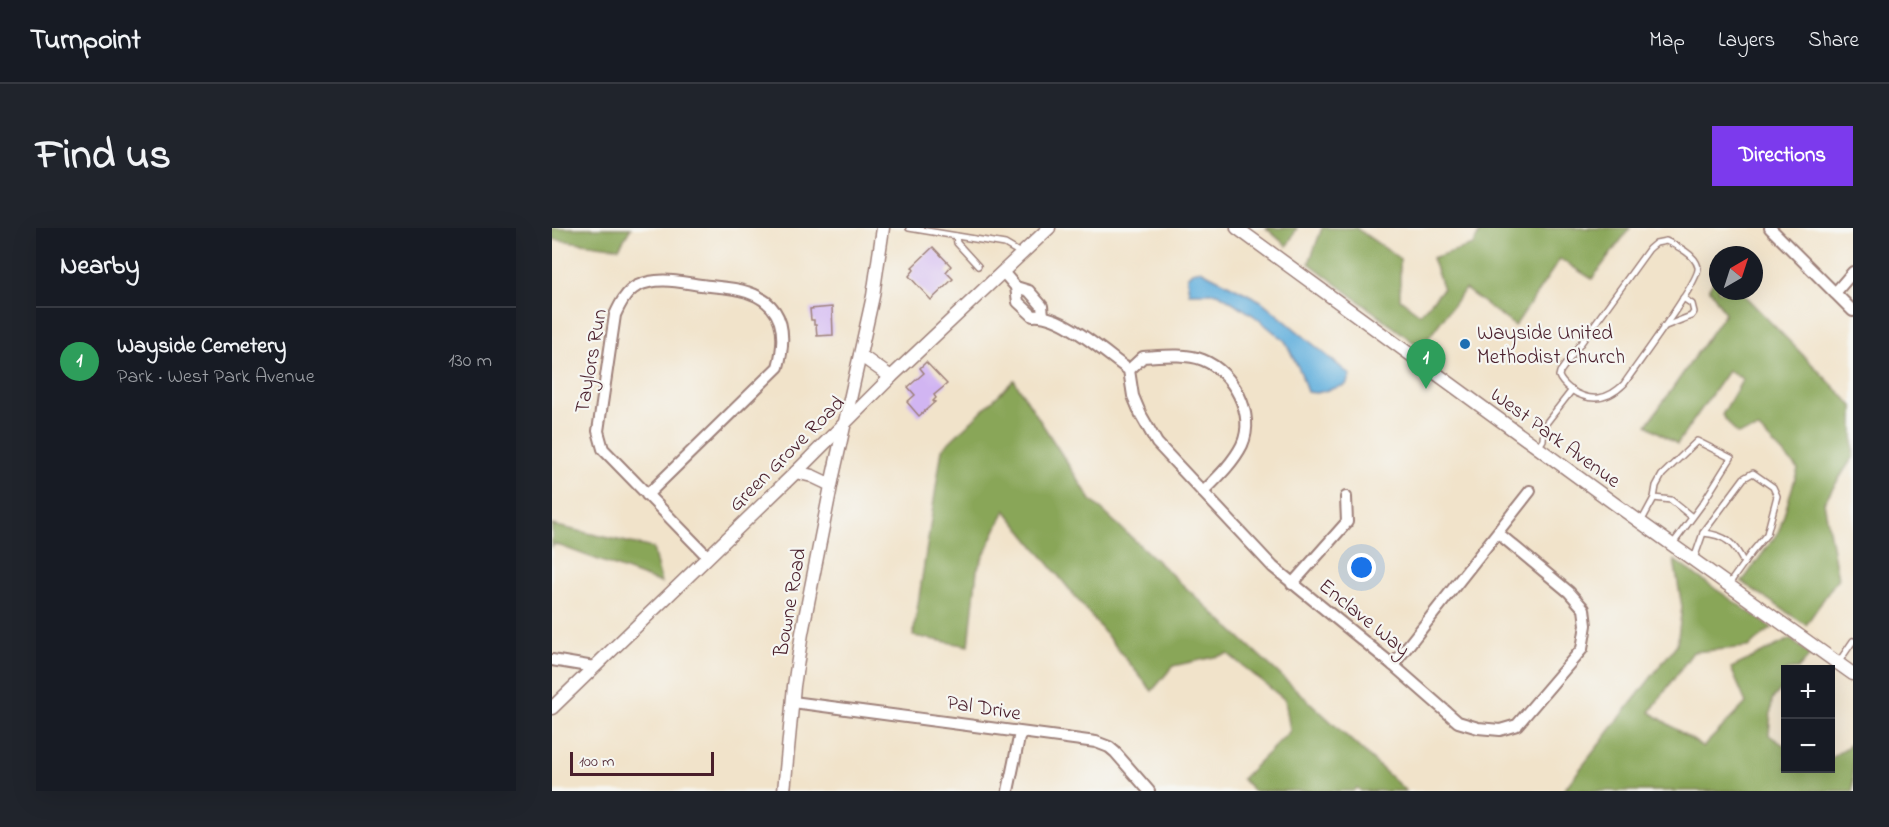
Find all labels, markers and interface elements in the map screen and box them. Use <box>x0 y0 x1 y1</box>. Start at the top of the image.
text: Turnpoint <box>30 21 141 62</box>
text: Map <box>1649 26 1685 56</box>
text: Layers <box>1718 26 1775 56</box>
text: Share <box>1808 26 1859 56</box>
text: Find us <box>36 126 171 187</box>
button: Directions <box>1712 126 1853 186</box>
north arrow <box>1709 246 1763 300</box>
text: Nearby <box>60 248 139 286</box>
street label: Taylors Run <box>568 307 618 416</box>
place label: Wayside United Methodist Church <box>1477 319 1625 373</box>
text: Wayside Cemetery <box>117 331 286 363</box>
marker: Wayside United Methodist Church <box>1458 337 1472 351</box>
pin: 1 <box>1406 340 1446 389</box>
text: 1 <box>76 347 83 376</box>
text: 130 m <box>448 347 492 376</box>
text: Park · West Park Avenue <box>117 363 315 392</box>
street label: West Park Avenue <box>1483 381 1627 497</box>
street label: Green Grove Road <box>722 389 853 519</box>
street label: Bowne Road <box>767 546 815 660</box>
your location <box>1347 553 1376 582</box>
street label: Enclave Way <box>1310 572 1416 666</box>
map controls <box>1781 665 1835 773</box>
button: + <box>1781 665 1835 719</box>
street label: Pal Drive <box>944 688 1024 730</box>
button: − <box>1781 719 1835 773</box>
scale bar <box>570 749 714 776</box>
text: 100 m <box>579 750 614 774</box>

